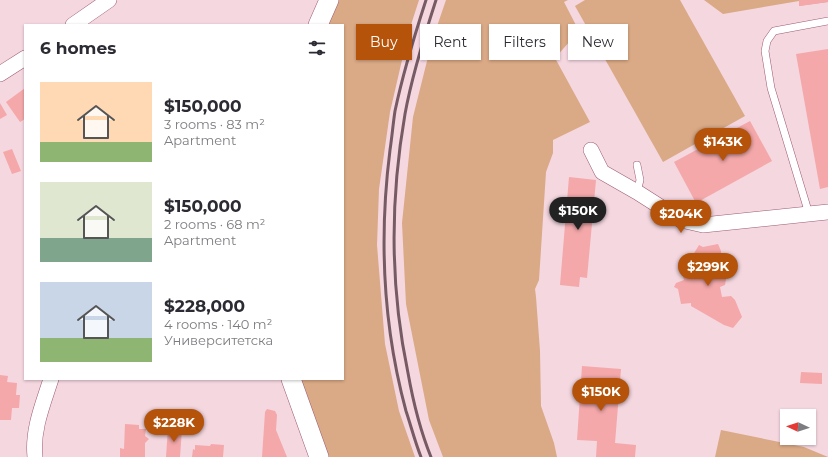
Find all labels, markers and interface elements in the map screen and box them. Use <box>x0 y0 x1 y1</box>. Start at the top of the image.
chip: Buy <box>356 24 412 60</box>
chip: Rent <box>420 24 481 60</box>
chip: Filters <box>489 24 560 60</box>
chip: New <box>568 24 628 60</box>
icon: filters <box>306 37 328 59</box>
text: 6 homes <box>40 38 116 58</box>
text: $150,000 <box>164 96 242 116</box>
icon: home <box>72 98 120 146</box>
text: 3 rooms · 83 m² <box>164 116 265 132</box>
pin: $143K <box>695 128 751 162</box>
text: Apartment <box>164 132 236 148</box>
text: $143K <box>703 133 743 149</box>
text: $150,000 <box>164 196 242 216</box>
pin: $150K <box>550 197 606 231</box>
icon: home <box>72 198 120 246</box>
pin: $204K <box>653 200 709 234</box>
text: $150K <box>558 202 598 218</box>
text: $204K <box>659 205 703 221</box>
text: 2 rooms · 68 m² <box>164 216 265 232</box>
text: Apartment <box>164 232 236 248</box>
pin: $299K <box>680 253 736 287</box>
text: $299K <box>687 258 729 274</box>
text: $228,000 <box>164 296 245 316</box>
icon: home <box>72 298 120 346</box>
text: 4 rooms · 140 m² <box>164 316 272 332</box>
text: Университетска <box>164 332 273 348</box>
pin: $150K <box>573 378 629 412</box>
text: $150K <box>581 383 621 399</box>
pin: $228K <box>146 409 202 443</box>
north arrow <box>780 409 816 445</box>
map controls <box>780 409 816 445</box>
text: $228K <box>153 414 195 430</box>

